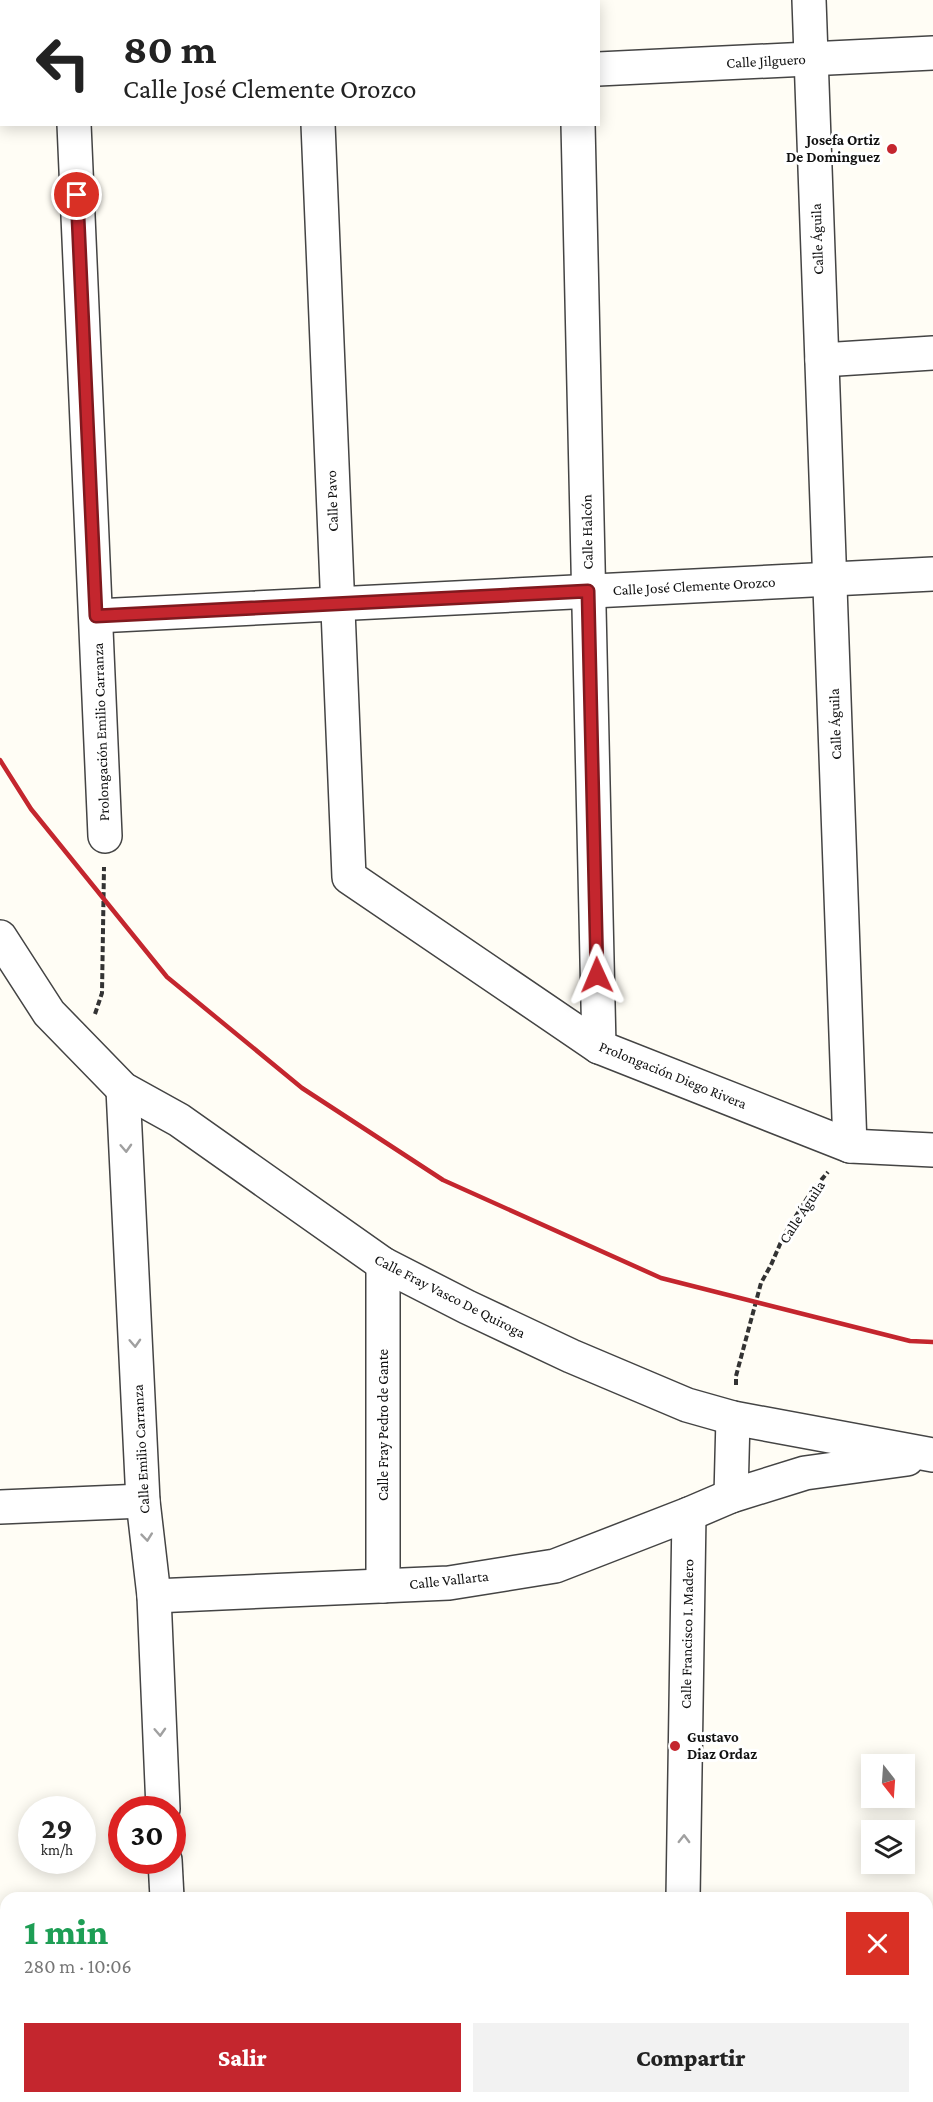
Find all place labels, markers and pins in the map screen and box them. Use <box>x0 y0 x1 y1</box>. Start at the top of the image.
place label: Josefa Ortiz De Dominguez <box>786 132 880 165</box>
marker: Josefa Ortiz De Dominguez <box>885 142 899 156</box>
pin <box>51 169 102 220</box>
place label: Gustavo Diaz Ordaz <box>687 1729 757 1762</box>
marker: Gustavo Diaz Ordaz <box>668 1739 682 1753</box>

